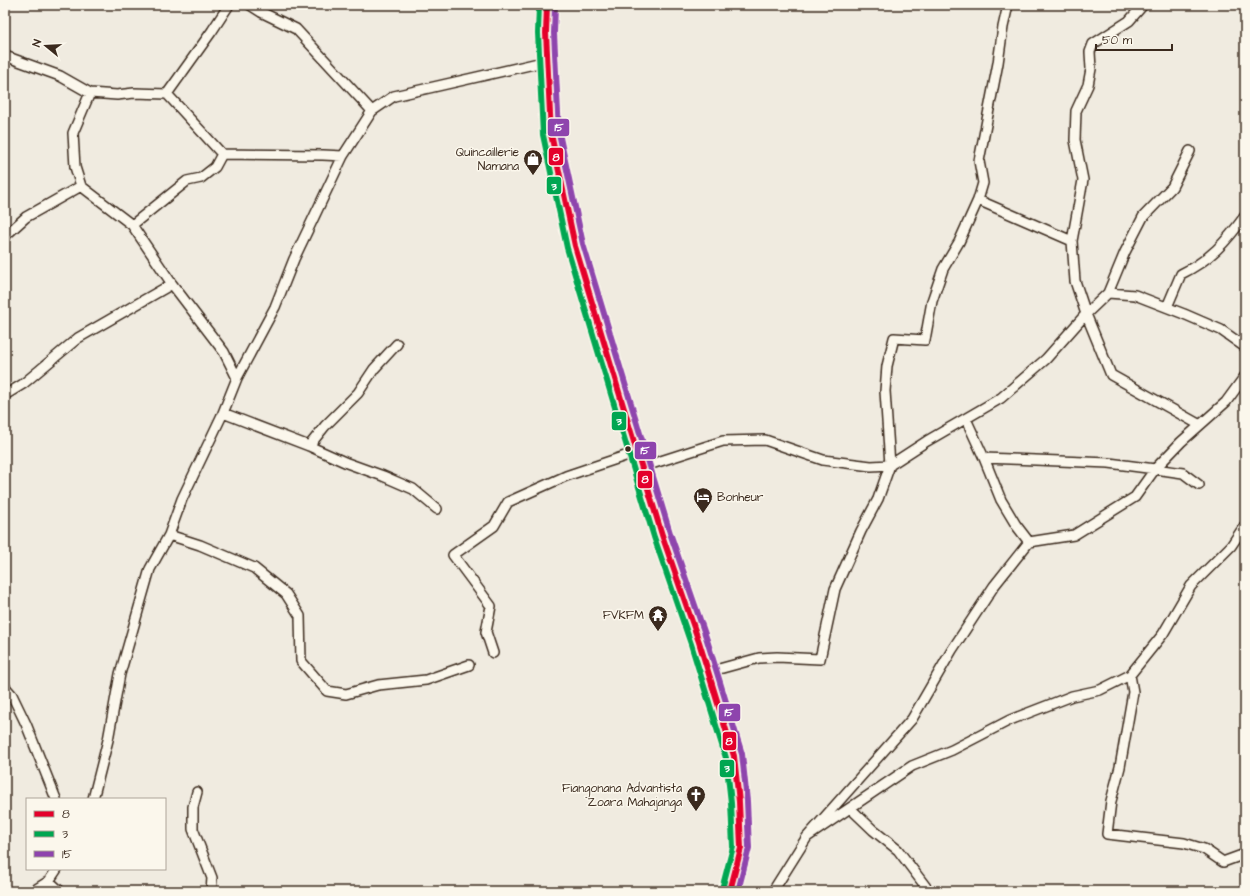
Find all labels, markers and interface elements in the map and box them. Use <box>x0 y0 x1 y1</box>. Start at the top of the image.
north arrow <box>26 26 66 66</box>
scale bar <box>1096 26 1172 52</box>
text: 50 m <box>1102 32 1133 49</box>
text: N <box>29 37 45 49</box>
line badge: 15 <box>547 118 570 137</box>
text: 15 <box>554 120 564 135</box>
place label: Quincaillerie Namana <box>456 144 519 175</box>
line badge: 8 <box>548 147 564 166</box>
shop icon: Quincaillerie Namana <box>522 148 544 176</box>
text: 8 <box>552 150 560 165</box>
line badge: 3 <box>546 176 562 195</box>
text: 3 <box>550 179 557 194</box>
line badge: 3 <box>611 411 627 431</box>
text: 3 <box>615 414 622 429</box>
line badge: 15 <box>634 441 657 460</box>
text: 15 <box>640 443 650 458</box>
unlabelled marker <box>623 444 633 454</box>
line badge: 8 <box>637 470 653 489</box>
text: 8 <box>641 472 649 487</box>
hotel icon: Bonheur <box>692 486 714 514</box>
place label: Bonheur <box>717 489 764 506</box>
temple icon: FVKFM <box>647 604 669 632</box>
place label: FVKFM <box>603 607 644 624</box>
line badge: 15 <box>718 703 741 722</box>
text: 15 <box>724 705 734 720</box>
line badge: 8 <box>722 731 737 751</box>
text: 8 <box>725 734 733 749</box>
line badge: 3 <box>719 759 735 778</box>
text: 3 <box>723 761 730 776</box>
place label: Fiangonana Advantista Zoara Mahajanga <box>562 780 682 812</box>
church icon: Fiangonana Advantista Zoara Mahajanga <box>685 784 707 812</box>
legend <box>26 798 166 870</box>
text: 8 <box>62 806 70 823</box>
text: 3 <box>62 826 68 843</box>
text: 15 <box>62 846 73 863</box>

